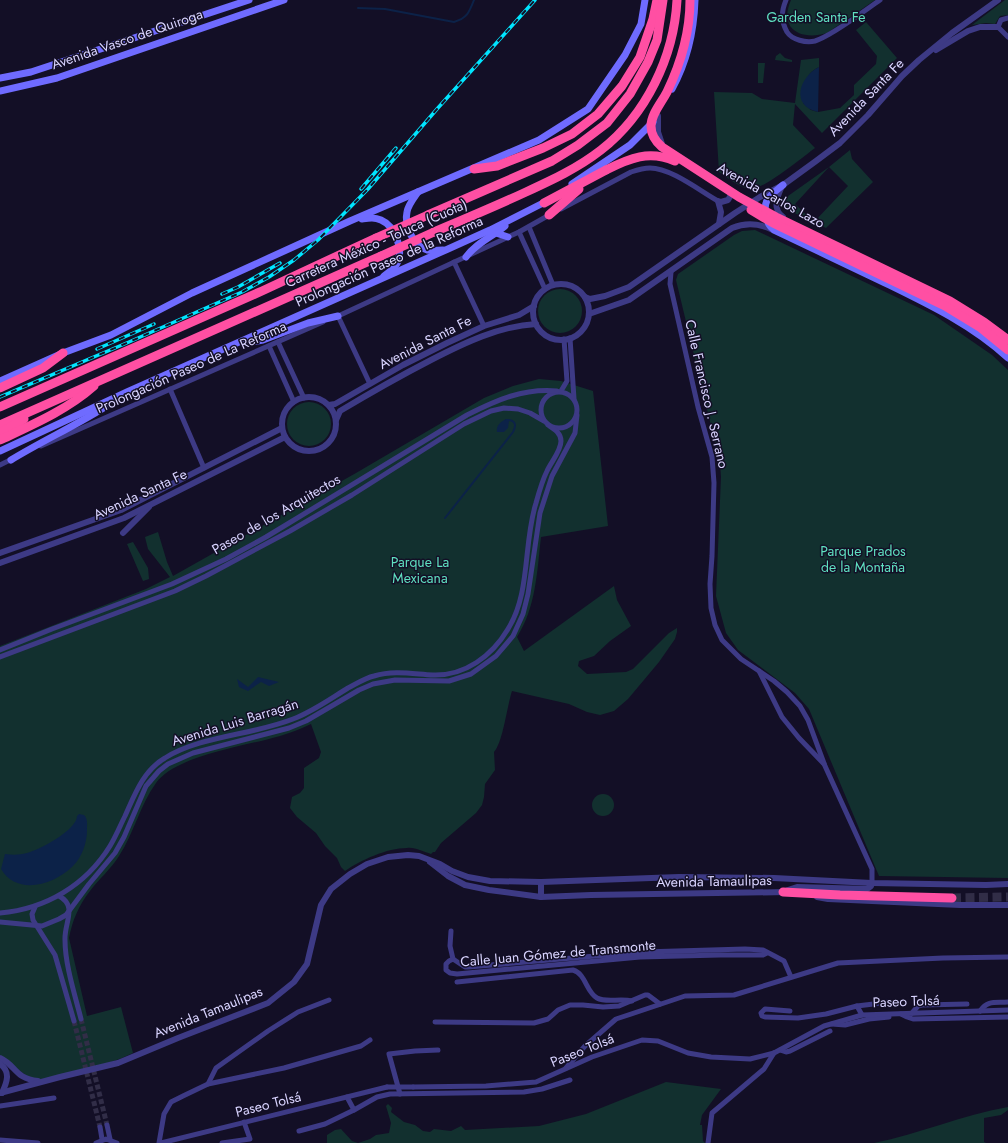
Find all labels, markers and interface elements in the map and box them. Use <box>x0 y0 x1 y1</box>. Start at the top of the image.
street label: Avenida Vasco de Quiroga <box>49 4 205 74</box>
park label: Garden Santa Fe <box>767 7 865 27</box>
street label: Avenida Santa Fe <box>824 54 908 140</box>
street label: Avenida Carlos Lazo <box>714 157 829 233</box>
street label: Carretera México - Toluca (Cuota) <box>282 194 470 292</box>
street label: Prolongación Paseo de la Reforma <box>292 210 486 312</box>
street label: Avenida Santa Fe <box>375 310 475 374</box>
street label: Prolongación Paseo de La Reforma <box>93 316 289 418</box>
street label: Calle Francisco J. Serrano <box>680 318 734 471</box>
street label: Avenida Santa Fe <box>90 463 190 525</box>
street label: Paseo de los Arquitectos <box>208 469 344 559</box>
park label: Parque Prados de la Montaña <box>820 541 906 577</box>
park label: Parque La Mexicana <box>391 552 449 588</box>
street label: Avenida Luis Barragán <box>169 693 301 751</box>
street label: Avenida Tamaulipas <box>656 870 772 892</box>
street label: Calle Juan Gómez de Transmonte <box>459 934 657 972</box>
street label: Avenida Tamaulipas <box>151 981 266 1043</box>
street label: Paseo Tolsá <box>872 990 940 1012</box>
street label: Paseo Tolsá <box>547 1028 617 1072</box>
street label: Paseo Tolsá <box>233 1086 303 1122</box>

